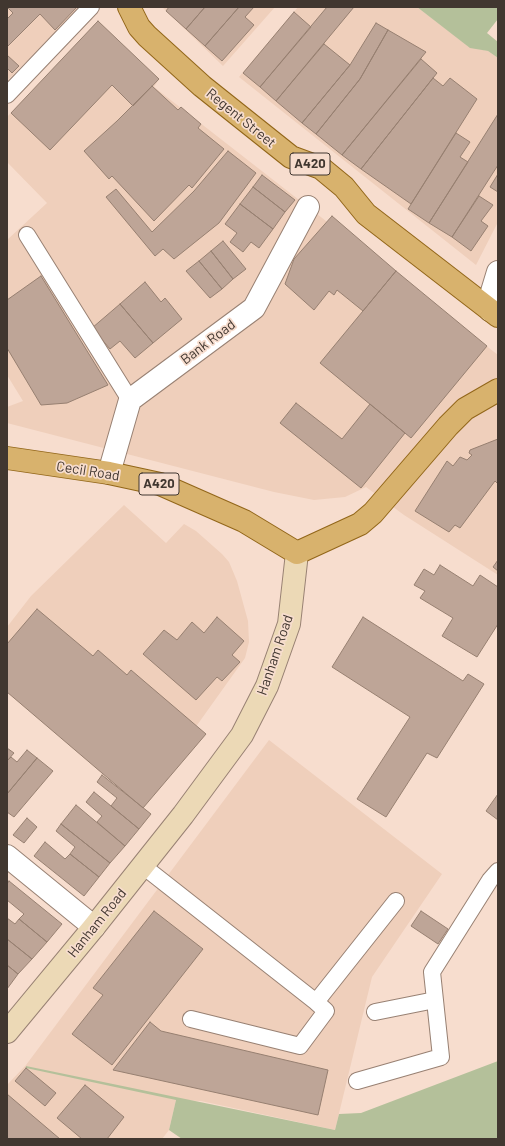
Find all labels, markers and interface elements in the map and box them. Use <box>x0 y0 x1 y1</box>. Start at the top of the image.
street label: Regent Street <box>203 85 279 151</box>
road number: A420 <box>290 153 330 175</box>
street label: Bank Road <box>177 316 239 368</box>
street label: Cecil Road <box>55 458 121 484</box>
road number: A420 <box>139 473 179 495</box>
street label: Hanham Road <box>253 613 297 697</box>
street label: Hanham Road <box>64 885 130 961</box>

